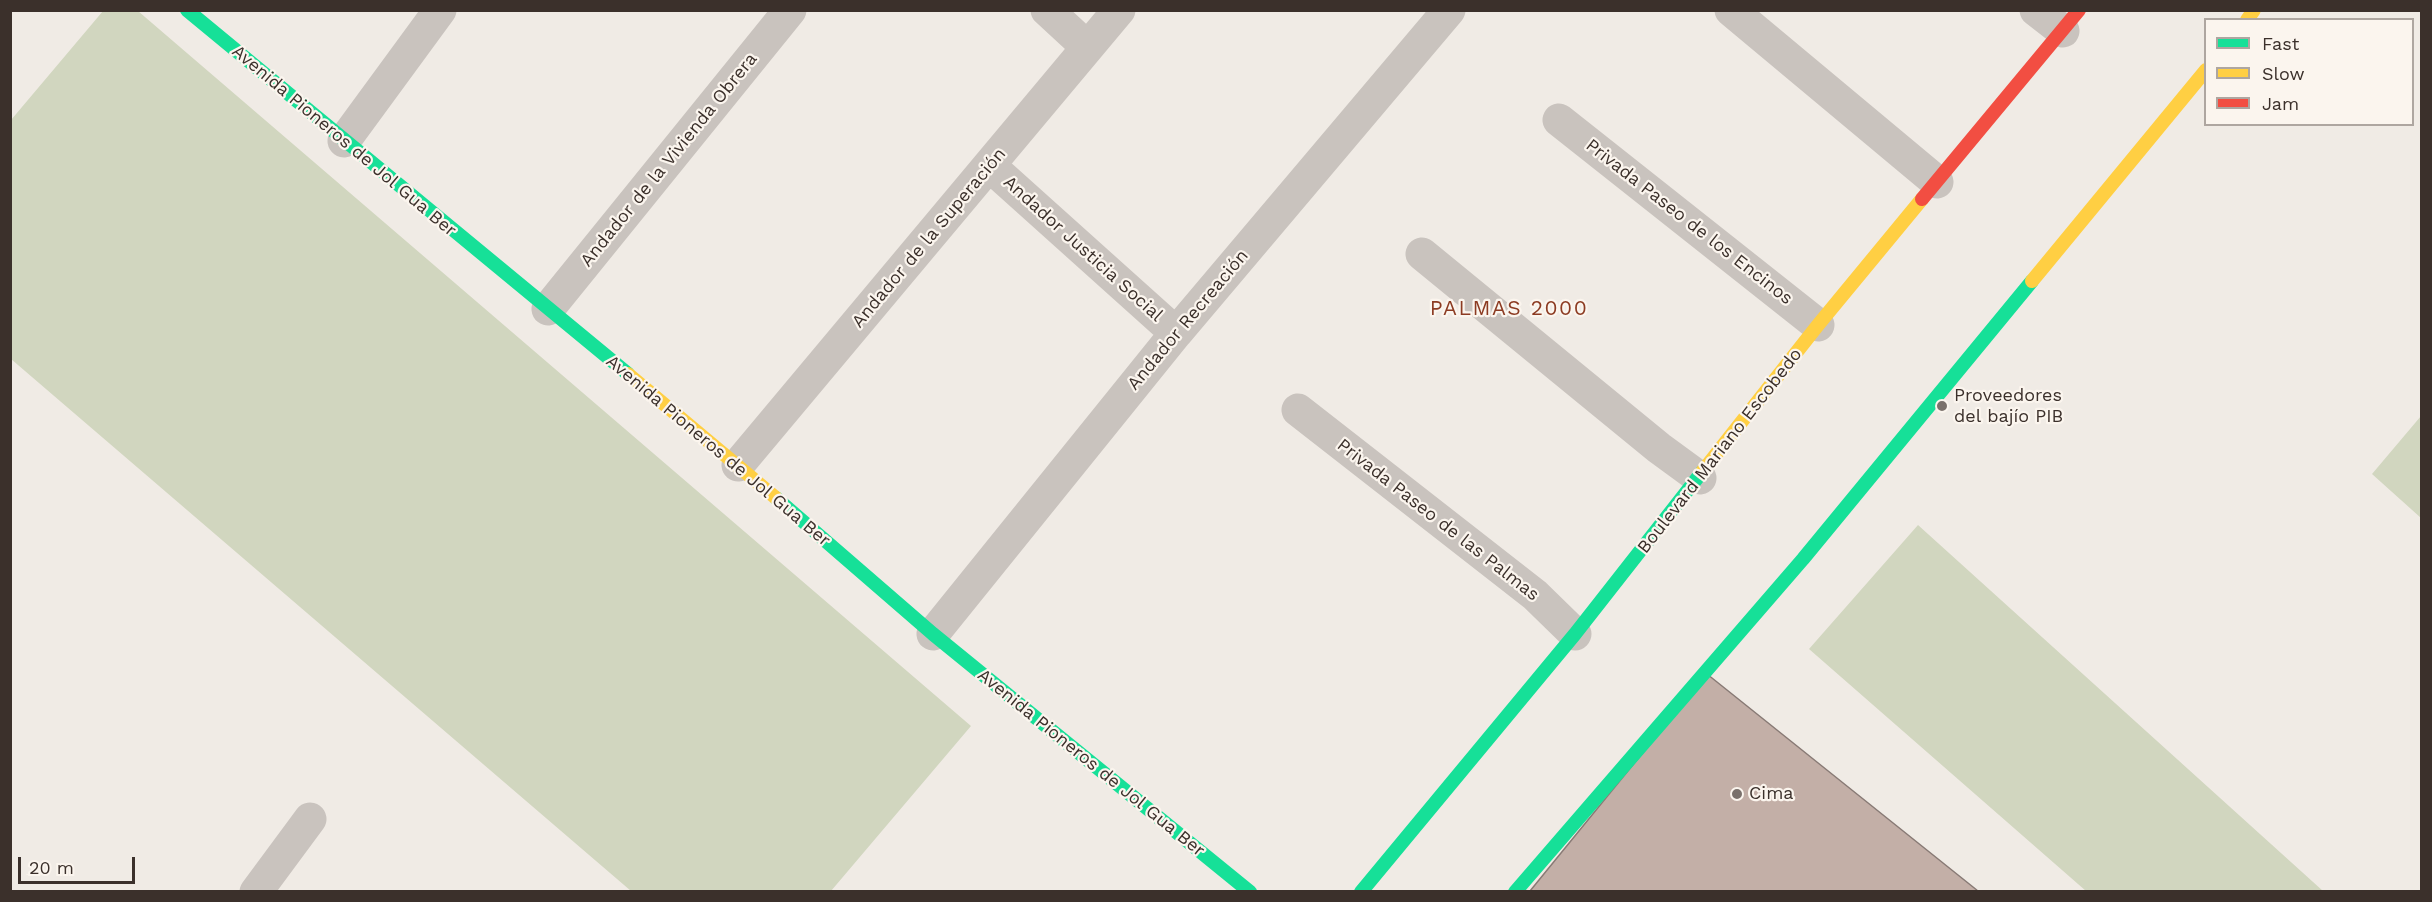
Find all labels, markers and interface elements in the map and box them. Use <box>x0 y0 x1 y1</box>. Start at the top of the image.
legend <box>2204 18 2414 126</box>
text: Fast <box>2262 33 2299 54</box>
street label: Avenida Pioneros de Jol Gua Ber <box>227 41 461 241</box>
street label: Andador de la Vivienda Obrera <box>576 49 762 271</box>
text: Slow <box>2262 63 2305 84</box>
text: Jam <box>2262 93 2299 114</box>
street label: Privada Paseo de los Encinos <box>1581 134 1797 310</box>
street label: Andador de la Superación <box>847 144 1011 332</box>
street label: Andador Justicia Social <box>999 172 1167 326</box>
street label: Andador Recreación <box>1123 245 1253 395</box>
district label: PALMAS 2000 <box>1430 296 1588 322</box>
street label: Boulevard Mariano Escobedo <box>1633 344 1807 558</box>
street label: Avenida Pioneros de Jol Gua Ber <box>601 351 835 551</box>
place label: Proveedores del bajío PIB <box>1954 385 2063 428</box>
marker: Proveedores del bajío PIB <box>1935 399 1949 413</box>
street label: Privada Paseo de las Palmas <box>1333 434 1543 606</box>
street label: Avenida Pioneros de Jol Gua Ber <box>973 664 1209 862</box>
place label: Cima <box>1749 783 1793 805</box>
marker: Cima <box>1730 787 1744 801</box>
scale bar <box>21 845 138 883</box>
text: 20 m <box>29 857 74 878</box>

